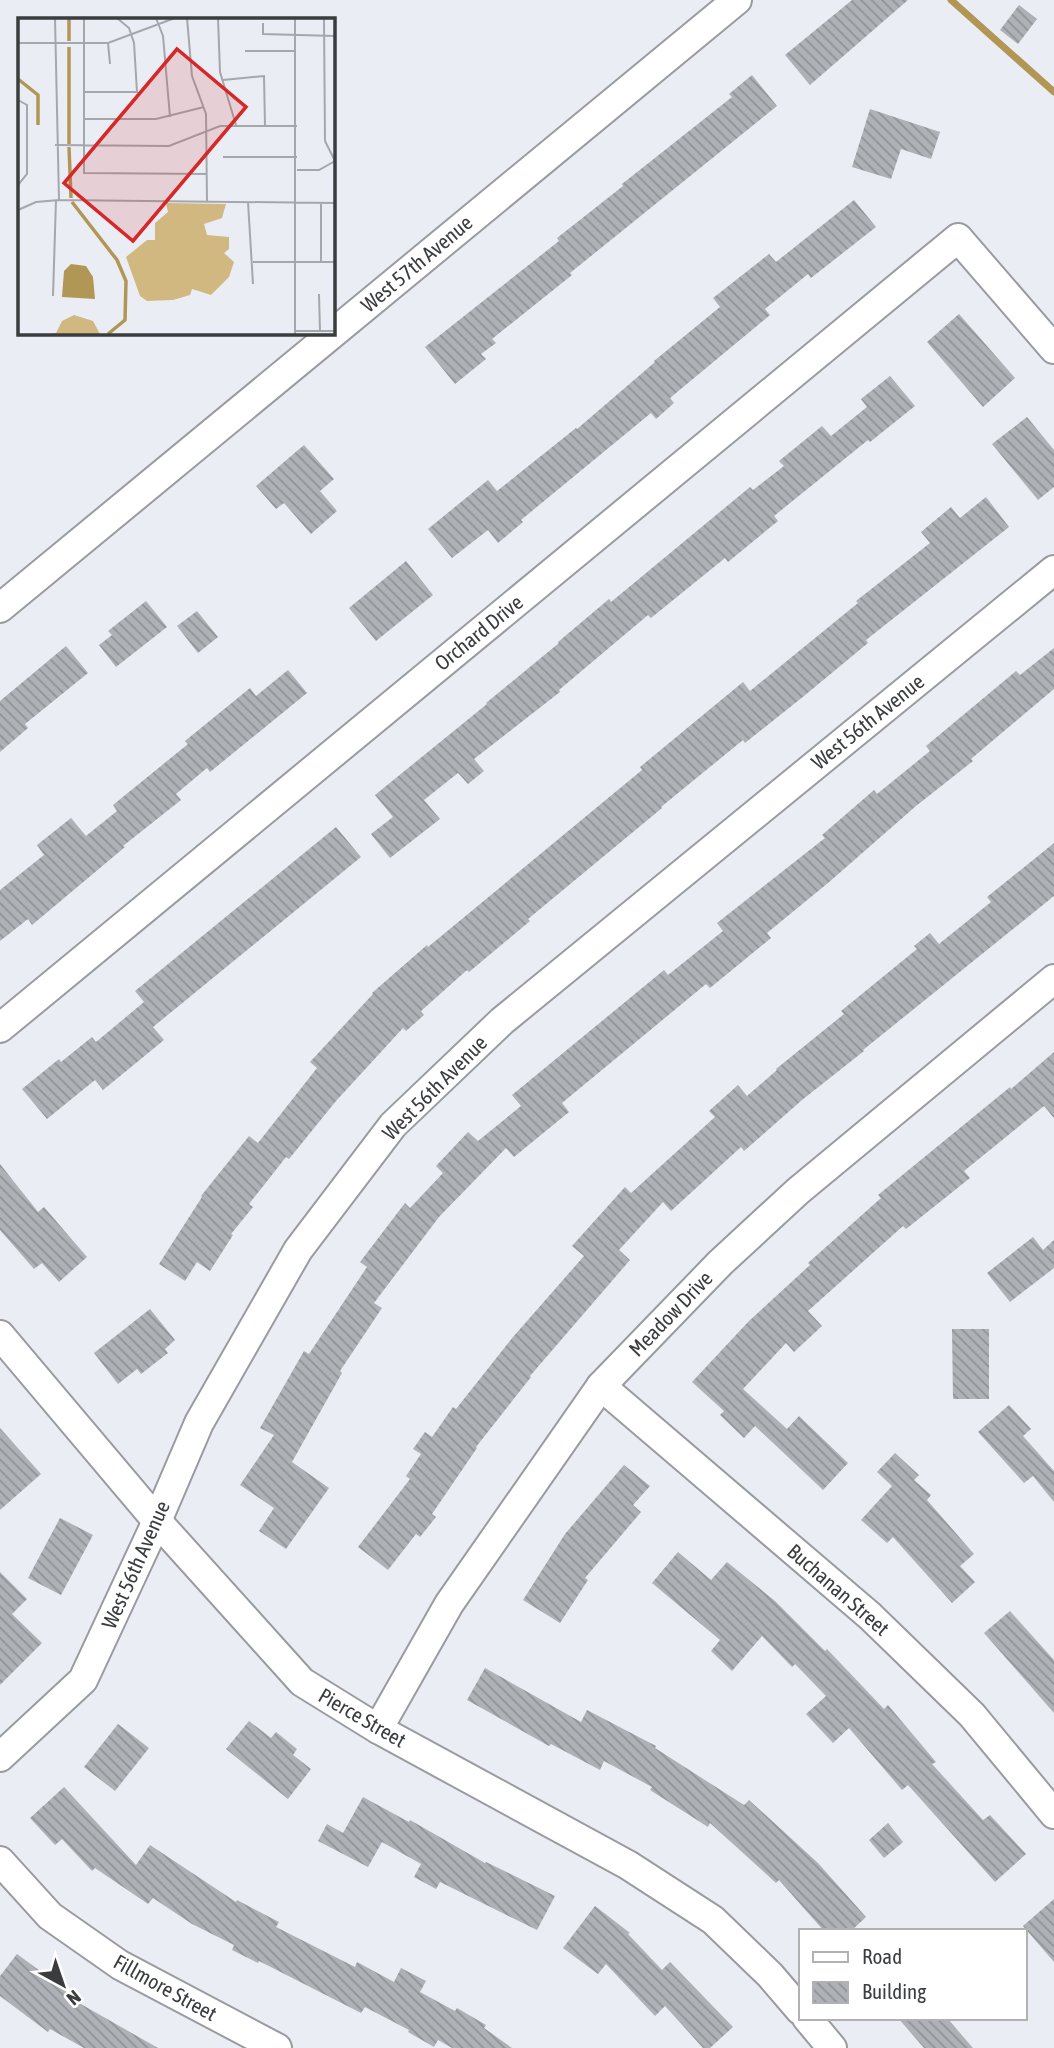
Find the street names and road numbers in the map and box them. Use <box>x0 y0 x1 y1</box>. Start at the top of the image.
street label: West 57th Avenue <box>356 210 477 317</box>
street label: Orchard Drive <box>430 590 527 675</box>
street label: West 56th Avenue <box>806 669 928 774</box>
street label: West 56th Avenue <box>377 1030 491 1144</box>
street label: Meadow Drive <box>624 1266 717 1361</box>
street label: West 56th Avenue <box>96 1497 174 1632</box>
street label: Buchanan Street <box>783 1539 894 1640</box>
street label: Pierce Street <box>315 1683 410 1752</box>
street label: Fillmore Street <box>110 1949 221 2025</box>

